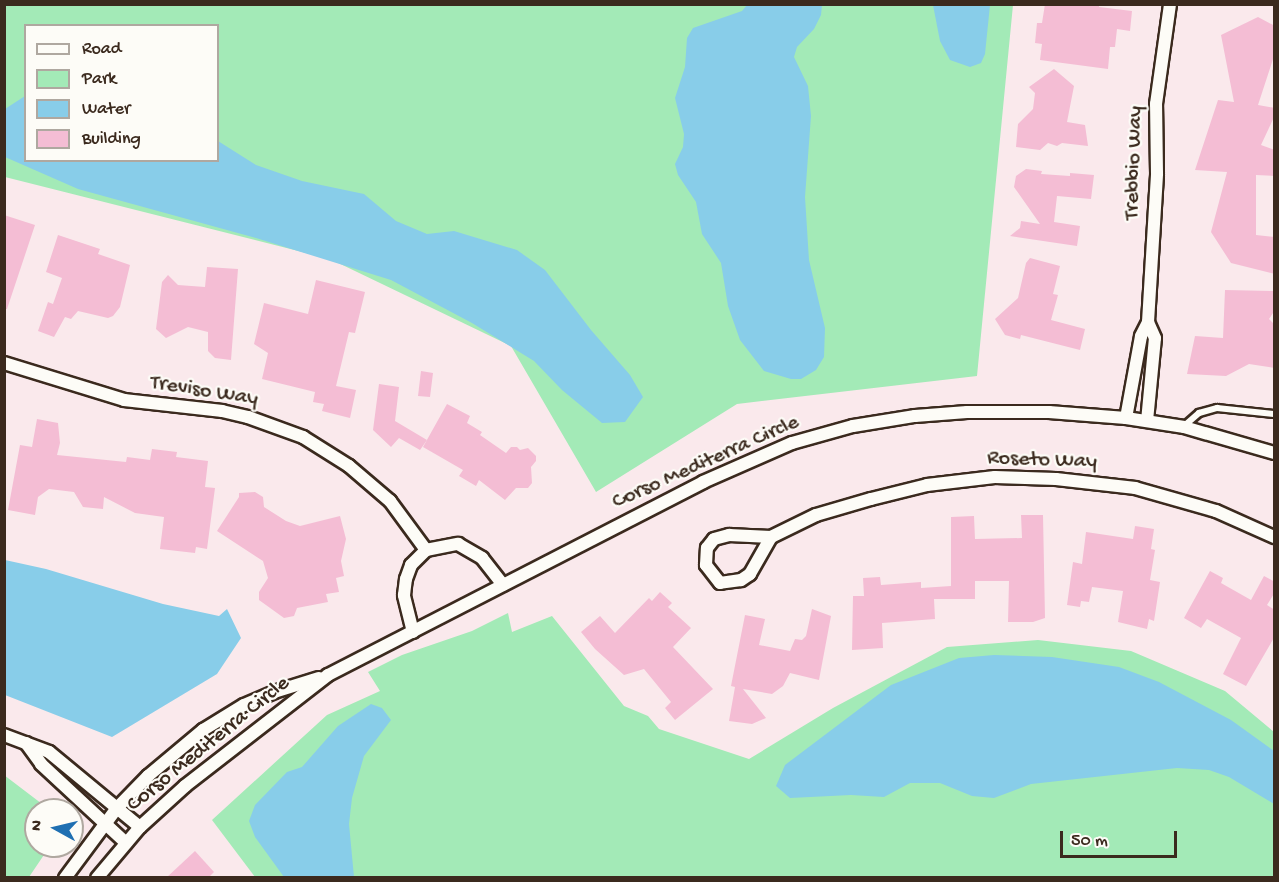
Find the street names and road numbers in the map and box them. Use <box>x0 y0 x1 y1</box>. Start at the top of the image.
street label: Trebbio Way <box>1120 106 1150 220</box>
street label: Treviso Way <box>148 370 260 414</box>
street label: Corso Mediterra Circle <box>609 410 803 516</box>
street label: Roseto Way <box>987 446 1097 476</box>
street label: Corso Mediterra Circle <box>122 671 296 819</box>

